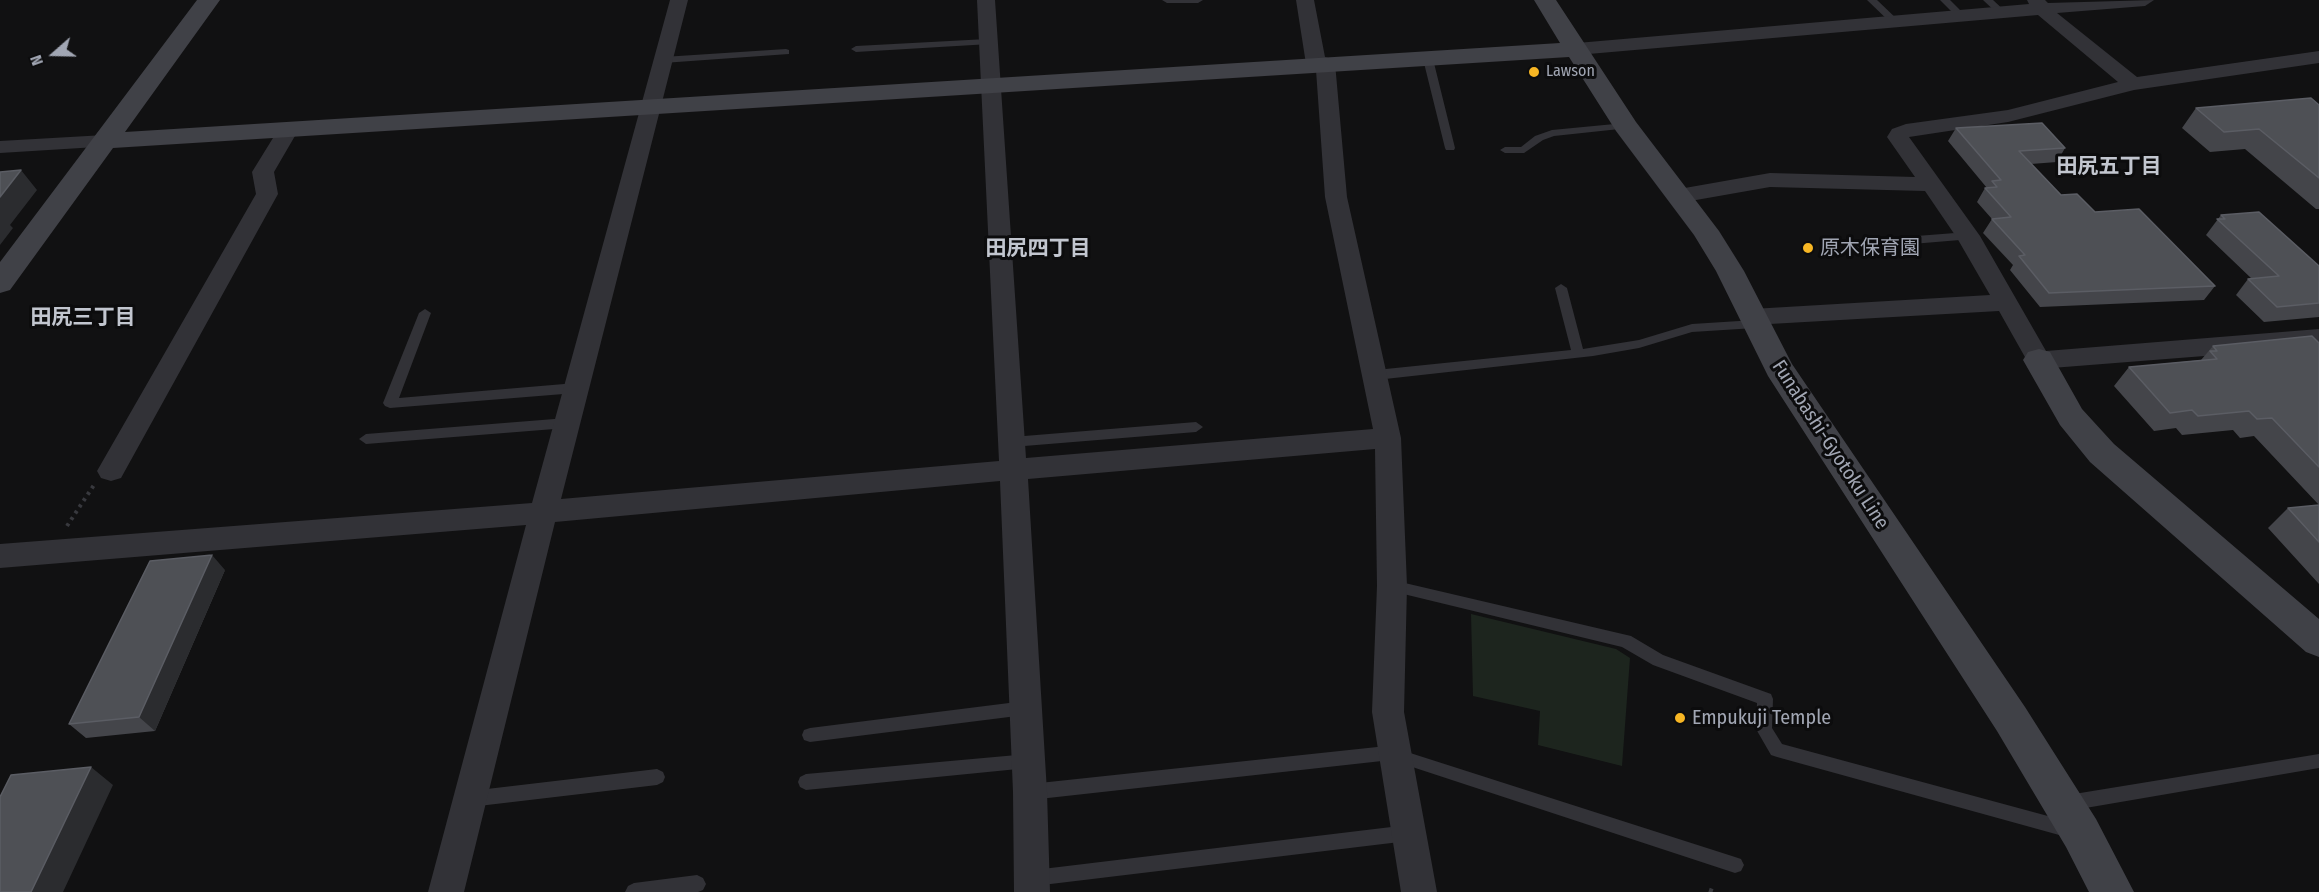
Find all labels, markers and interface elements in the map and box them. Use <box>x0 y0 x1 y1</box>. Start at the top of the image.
north arrow <box>24 24 84 84</box>
text: N <box>26 53 47 68</box>
place label: Lawson <box>1546 62 1595 82</box>
marker: Lawson <box>1527 65 1541 79</box>
district label: 田尻五丁目 <box>2057 154 2161 180</box>
district label: 田尻四丁目 <box>986 236 1090 262</box>
place label: 原木保育園 <box>1820 236 1920 260</box>
marker: 原木保育園 <box>1801 241 1815 255</box>
district label: 田尻三丁目 <box>31 305 135 331</box>
street label: Funabashi-Gyotoku Line <box>1766 356 1894 534</box>
place label: Empukuji Temple <box>1692 706 1831 730</box>
marker: Empukuji Temple <box>1673 711 1687 725</box>

